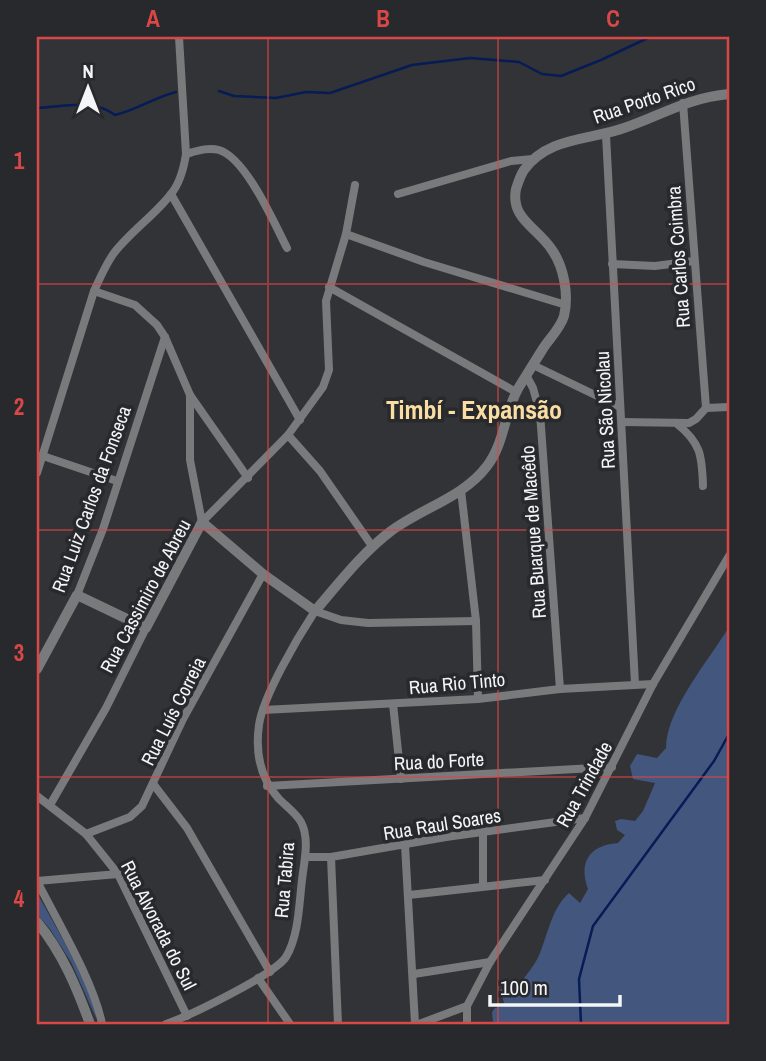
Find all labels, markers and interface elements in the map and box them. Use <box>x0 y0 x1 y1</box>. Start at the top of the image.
text: A <box>146 3 160 34</box>
text: B <box>376 3 390 34</box>
text: C <box>606 3 620 34</box>
north arrow <box>52 52 122 122</box>
text: N <box>82 58 94 84</box>
street label: Rua Porto Rico <box>589 70 699 130</box>
text: 1 <box>14 145 25 176</box>
street label: Rua Carlos Coimbra <box>660 185 696 329</box>
street label: Rua São Nicolau <box>589 351 621 469</box>
text: 2 <box>14 391 24 422</box>
district label: Timbí - Expansão <box>386 392 562 427</box>
street label: Rua Luiz Carlos da Fonseca <box>45 402 137 596</box>
street label: Rua Buarque de Macêdo <box>514 445 552 619</box>
street label: Rua Cassimiro de Abreu <box>93 515 197 677</box>
text: 3 <box>14 637 24 668</box>
street label: Rua Luís Correia <box>134 652 212 770</box>
street label: Rua Rio Tinto <box>408 666 506 700</box>
street label: Rua Trindade <box>550 736 618 832</box>
street label: Rua do Forte <box>393 746 485 776</box>
street label: Rua Raul Soares <box>381 802 503 846</box>
street label: Rua Tabira <box>268 841 300 919</box>
street label: Rua Alvorada do Sul <box>115 856 203 994</box>
text: 4 <box>14 883 25 914</box>
scale bar <box>490 963 619 1007</box>
text: 100 m <box>500 973 548 1002</box>

